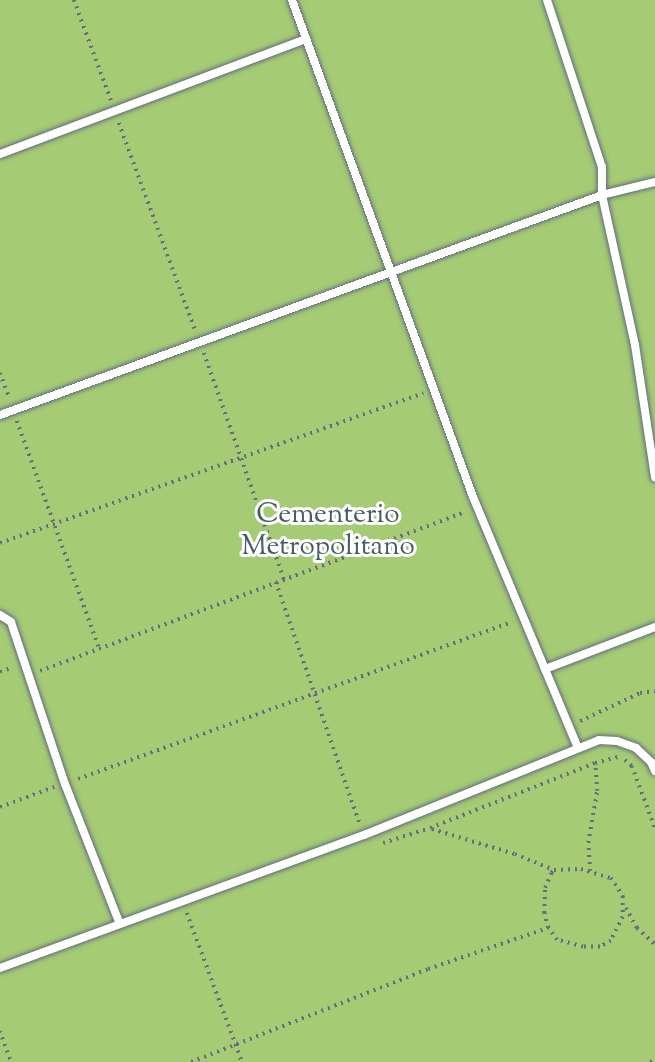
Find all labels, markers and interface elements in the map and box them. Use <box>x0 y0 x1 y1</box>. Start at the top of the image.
park label: Cementerio Metropolitano <box>241 498 415 564</box>

